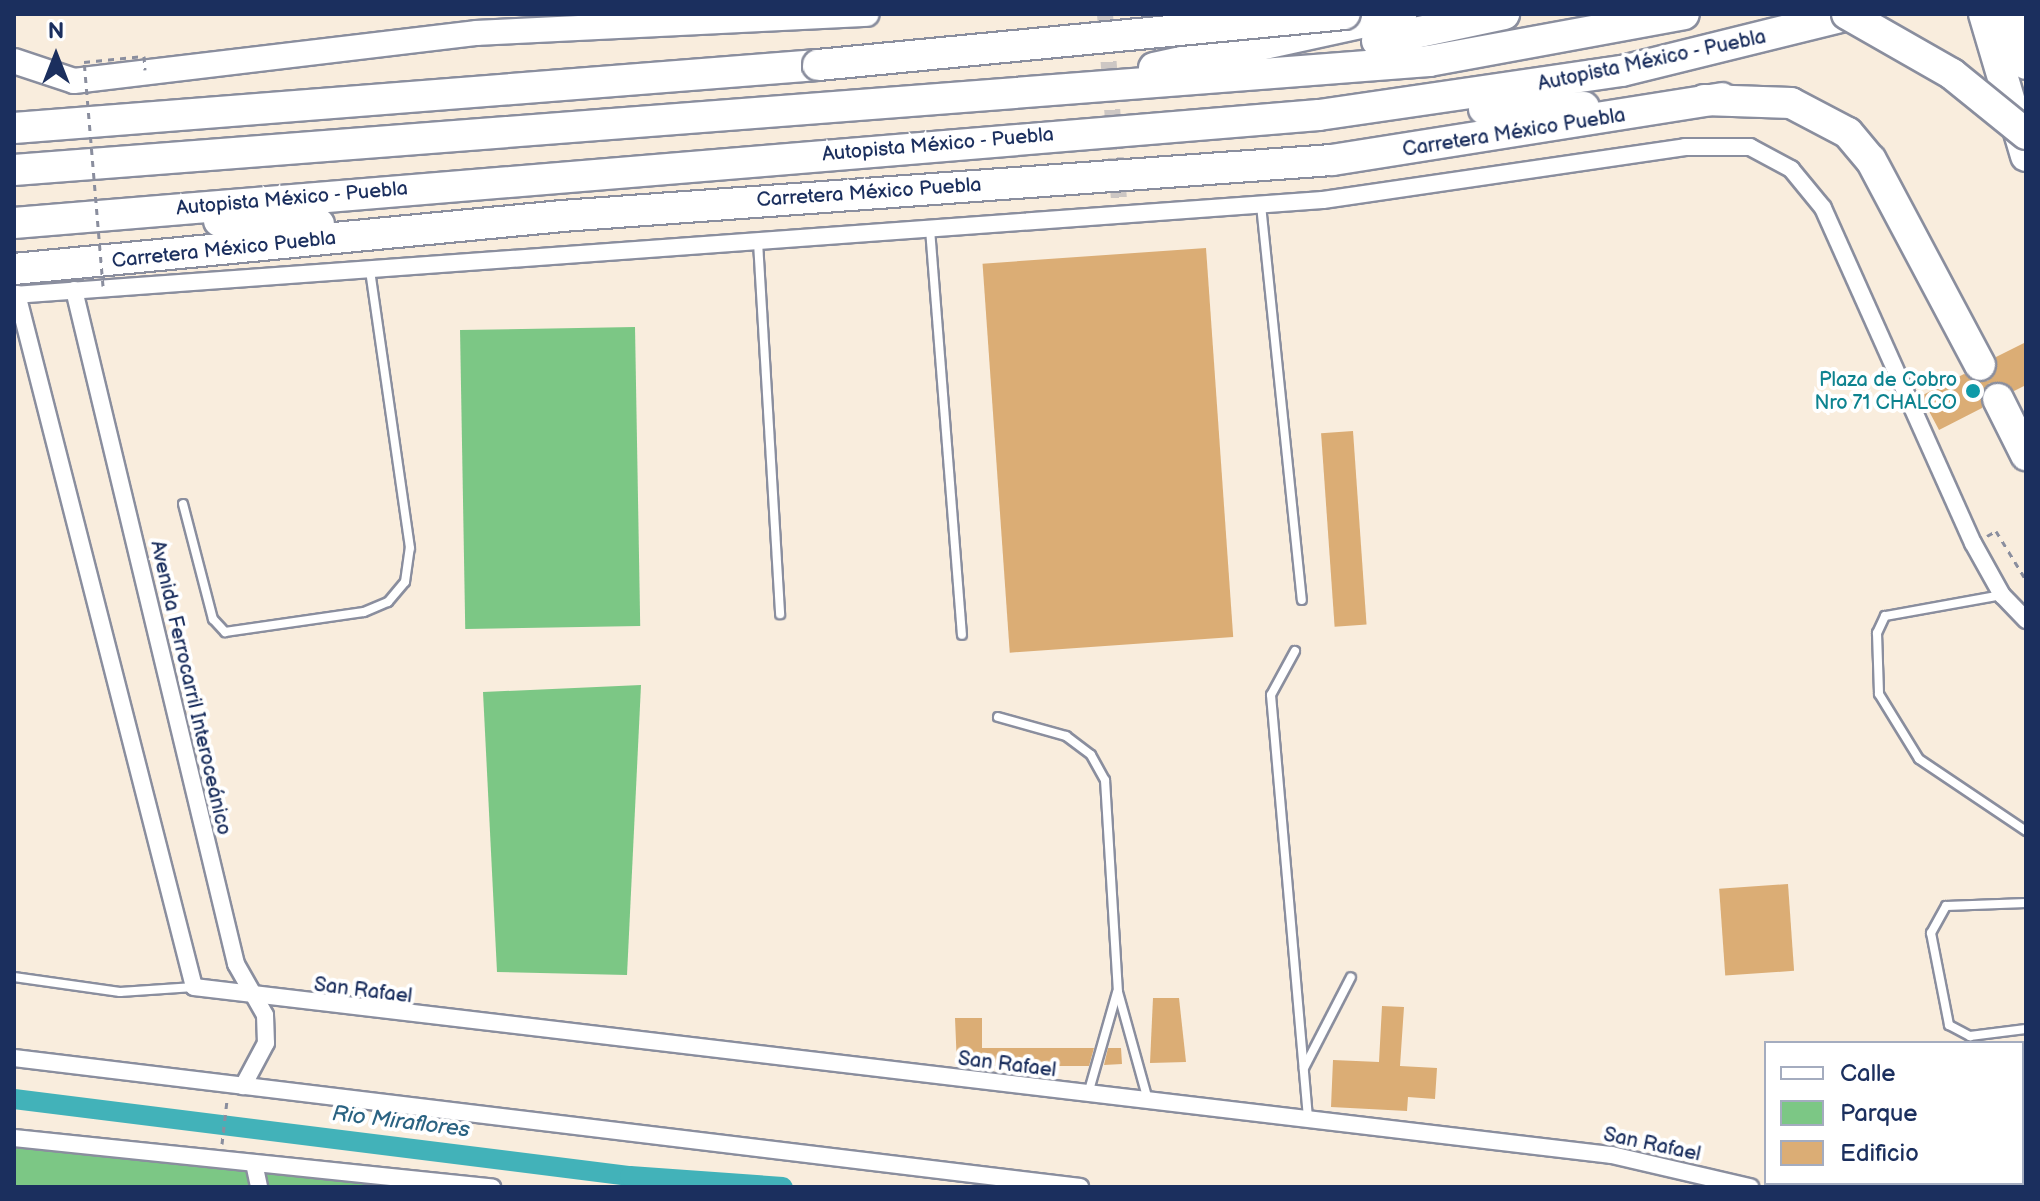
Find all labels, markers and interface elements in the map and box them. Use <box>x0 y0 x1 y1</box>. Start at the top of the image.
north arrow <box>16 16 96 96</box>
text: N <box>48 18 64 45</box>
street label: Autopista México - Puebla <box>1535 25 1769 97</box>
street label: Carretera México Puebla <box>1401 104 1627 162</box>
street label: Autopista México - Puebla <box>820 123 1056 167</box>
street label: Carretera México Puebla <box>756 173 982 213</box>
street label: Autopista México - Puebla <box>174 177 410 221</box>
street label: Carretera México Puebla <box>111 226 337 274</box>
place label: Plaza de Cobro Nro 71 CHALCO <box>1814 368 1957 415</box>
marker: Plaza de Cobro Nro 71 CHALCO <box>1964 382 1982 400</box>
street label: Avenida Ferrocarril Interoceánico <box>144 538 236 838</box>
street label: San Rafael <box>313 973 413 1009</box>
legend <box>1764 1041 2024 1185</box>
street label: San Rafael <box>957 1047 1057 1083</box>
text: Calle <box>1840 1059 1895 1088</box>
text: Parque <box>1840 1099 1918 1128</box>
water label: Rio Miraflores <box>331 1100 471 1144</box>
street label: San Rafael <box>1601 1123 1703 1167</box>
text: Edificio <box>1840 1139 1919 1168</box>

